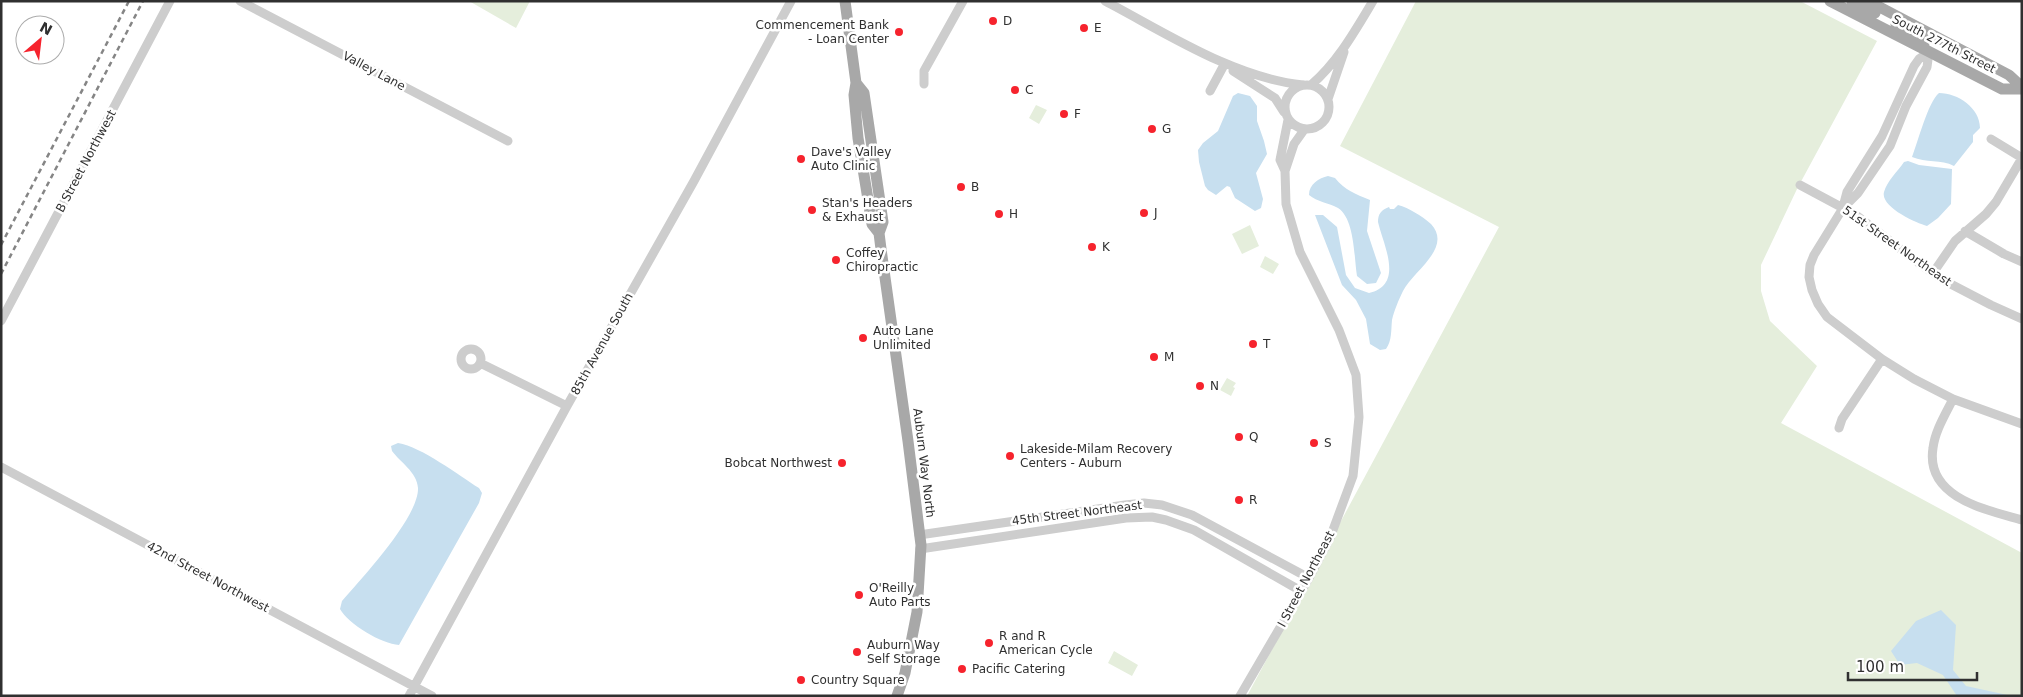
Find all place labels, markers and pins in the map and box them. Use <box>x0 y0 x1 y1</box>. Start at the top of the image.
place label: D <box>1003 14 1012 28</box>
marker: D <box>987 15 999 27</box>
place label: Commencement Bank - Loan Center <box>756 18 889 46</box>
place label: E <box>1094 21 1102 35</box>
marker: E <box>1078 22 1090 34</box>
marker: Commencement Bank - Loan Center <box>893 26 905 38</box>
place label: C <box>1025 83 1033 97</box>
marker: C <box>1009 84 1021 96</box>
place label: F <box>1074 107 1081 121</box>
marker: F <box>1058 108 1070 120</box>
place label: G <box>1162 122 1171 136</box>
marker: G <box>1146 123 1158 135</box>
place label: Dave's Valley Auto Clinic <box>811 145 891 173</box>
marker: Dave's Valley Auto Clinic <box>795 153 807 165</box>
place label: B <box>971 180 979 194</box>
marker: B <box>955 181 967 193</box>
place label: Stan's Headers & Exhaust <box>822 196 913 224</box>
marker: Stan's Headers & Exhaust <box>806 204 818 216</box>
place label: J <box>1153 206 1158 220</box>
place label: H <box>1009 207 1018 221</box>
marker: J <box>1138 207 1150 219</box>
marker: H <box>993 208 1005 220</box>
place label: K <box>1102 240 1111 254</box>
marker: K <box>1086 241 1098 253</box>
place label: Coffey Chiropractic <box>846 246 918 274</box>
marker: Coffey Chiropractic <box>830 254 842 266</box>
place label: Auto Lane Unlimited <box>873 324 934 352</box>
marker: Auto Lane Unlimited <box>857 332 869 344</box>
place label: T <box>1262 337 1271 351</box>
marker: T <box>1247 338 1259 350</box>
place label: M <box>1164 350 1174 364</box>
marker: M <box>1148 351 1160 363</box>
place label: N <box>1210 379 1219 393</box>
marker: N <box>1194 380 1206 392</box>
place label: Q <box>1249 430 1258 444</box>
marker: Q <box>1233 431 1245 443</box>
place label: S <box>1324 436 1332 450</box>
marker: S <box>1308 437 1320 449</box>
place label: Lakeside-Milam Recovery Centers - Auburn <box>1020 442 1172 470</box>
marker: Lakeside-Milam Recovery Centers - Auburn <box>1004 450 1016 462</box>
place label: Bobcat Northwest <box>725 456 832 470</box>
marker: Bobcat Northwest <box>836 457 848 469</box>
place label: R <box>1249 493 1257 507</box>
marker: R <box>1233 494 1245 506</box>
place label: O'Reilly Auto Parts <box>869 581 931 609</box>
marker: O'Reilly Auto Parts <box>853 589 865 601</box>
place label: R and R American Cycle <box>999 629 1093 657</box>
marker: R and R American Cycle <box>983 637 995 649</box>
place label: Auburn Way Self Storage <box>867 638 940 666</box>
marker: Auburn Way Self Storage <box>851 646 863 658</box>
place label: Pacific Catering <box>972 662 1065 676</box>
marker: Pacific Catering <box>956 663 968 675</box>
place label: Country Square <box>811 673 905 687</box>
marker: Country Square <box>795 674 807 686</box>

